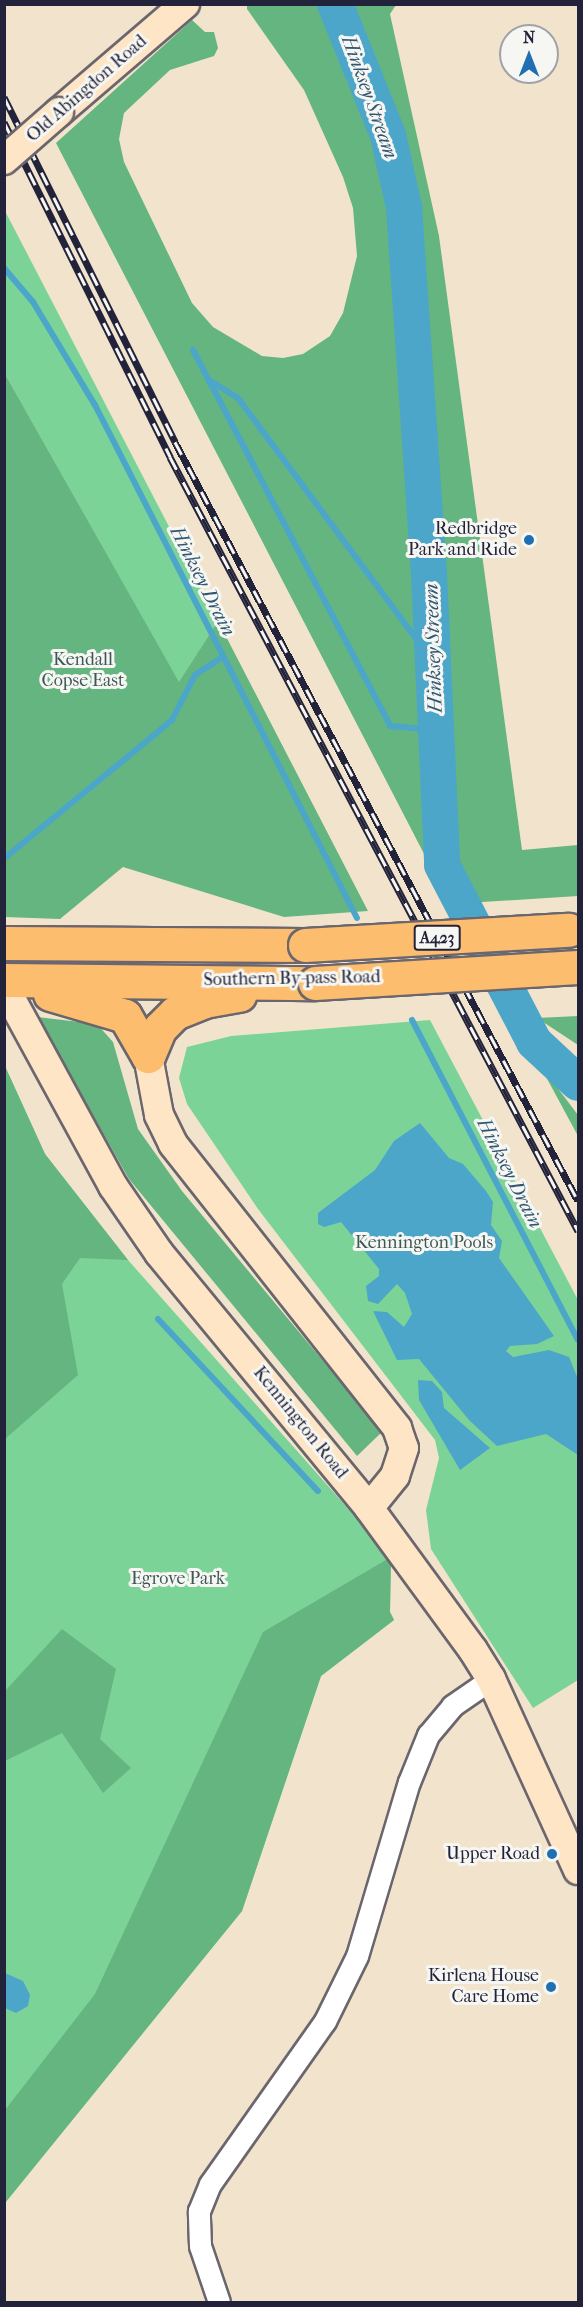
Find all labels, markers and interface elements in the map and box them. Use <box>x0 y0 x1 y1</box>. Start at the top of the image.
north arrow <box>499 24 559 84</box>
text: N <box>523 28 535 47</box>
street label: Old Abingdon Road <box>22 31 152 147</box>
water label: Hinksey Stream <box>337 32 403 162</box>
place label: Redbridge Park and Ride <box>408 519 517 562</box>
water label: Hinksey Drain <box>165 522 241 640</box>
marker: Redbridge Park and Ride <box>522 533 536 547</box>
water label: Hinksey Stream <box>419 583 447 713</box>
park label: Kendall Copse East <box>42 650 124 692</box>
road number: A423 <box>413 925 461 951</box>
street label: Southern By-pass Road <box>203 967 381 991</box>
water label: Hinksey Drain <box>472 1114 548 1232</box>
park label: Kennington Pools <box>355 1232 493 1254</box>
street label: Kennington Road <box>248 1363 352 1483</box>
park label: Egrove Park <box>131 1568 225 1590</box>
place label: Upper Road <box>446 1843 540 1865</box>
marker: Upper Road <box>545 1847 559 1861</box>
place label: Kirlena House Care Home <box>428 1966 539 2008</box>
marker: Kirlena House Care Home <box>544 1980 558 1994</box>

